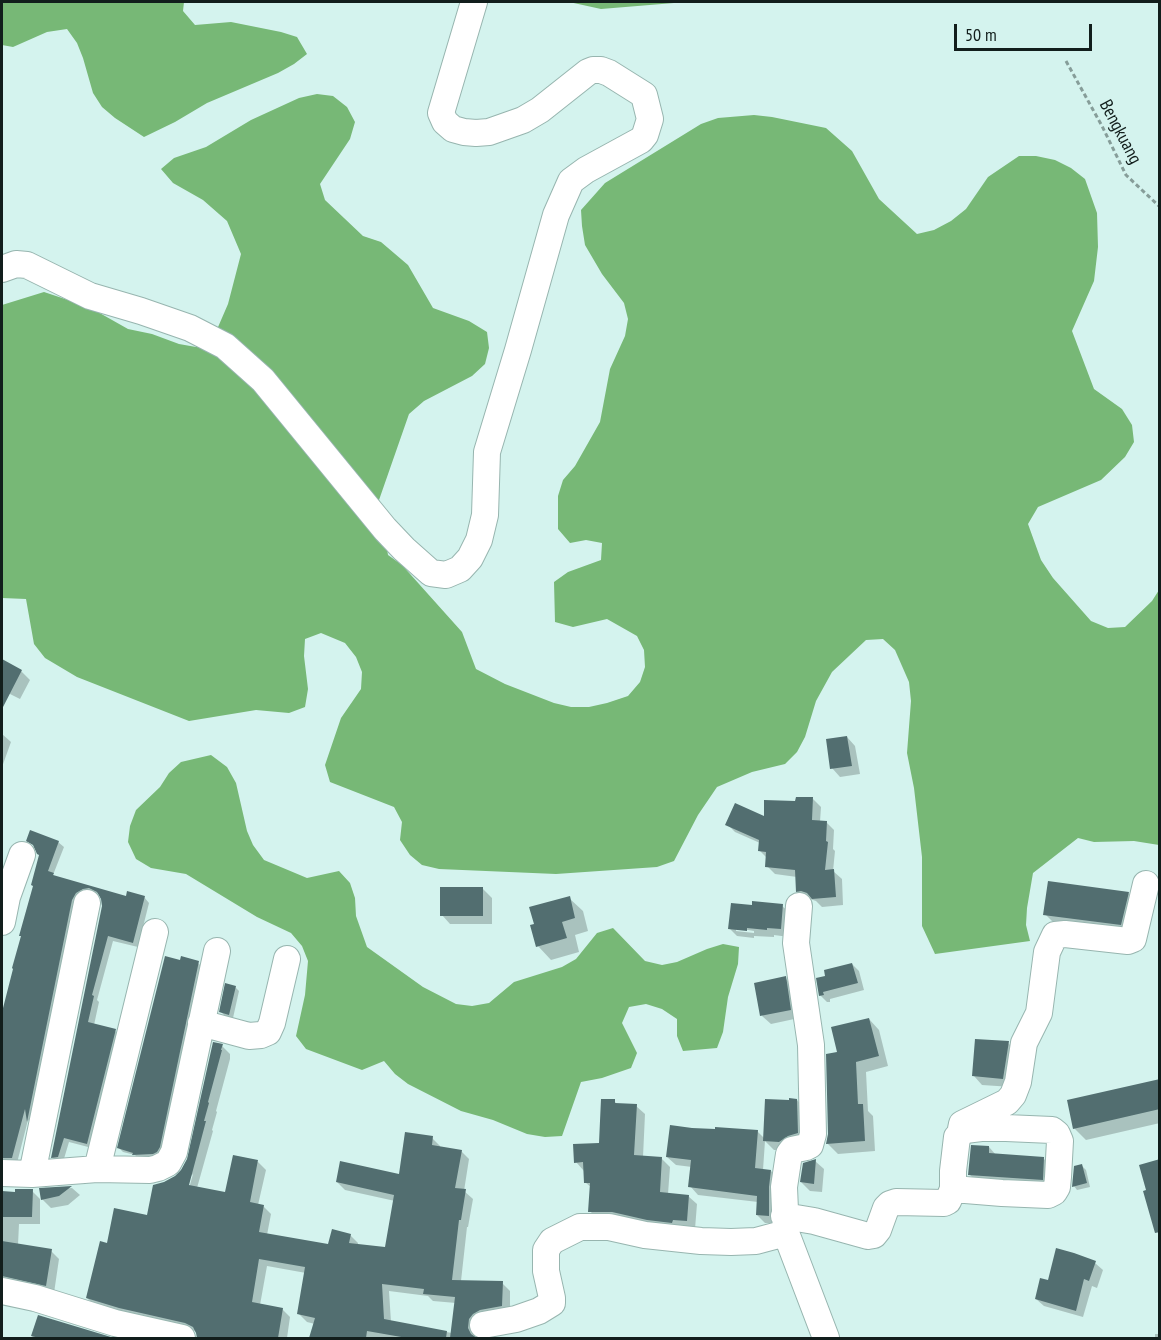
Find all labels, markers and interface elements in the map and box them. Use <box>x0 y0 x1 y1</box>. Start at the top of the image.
scale bar <box>957 12 1095 50</box>
text: 50 m <box>965 23 997 46</box>
street label: Bengkuang <box>1094 96 1146 168</box>

